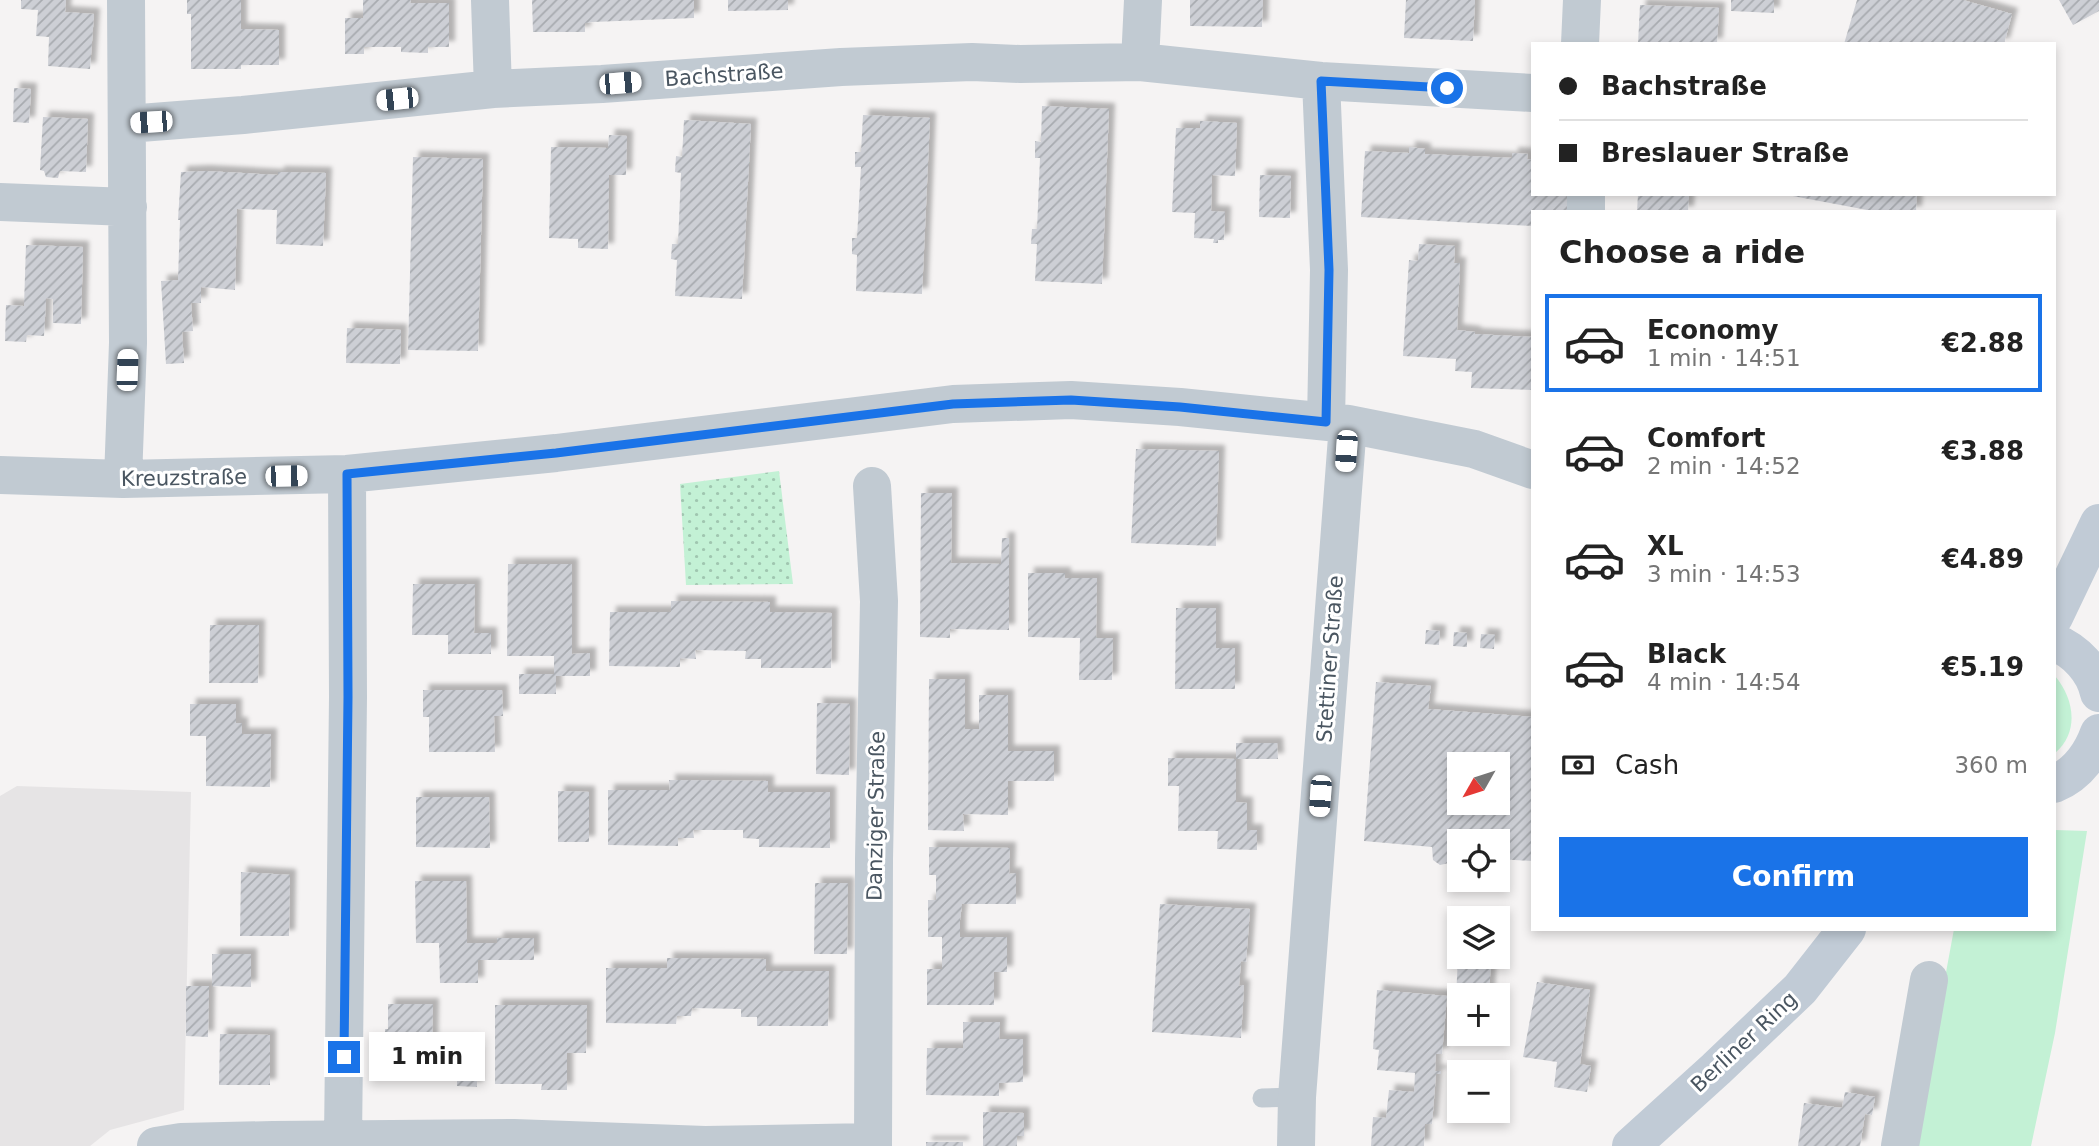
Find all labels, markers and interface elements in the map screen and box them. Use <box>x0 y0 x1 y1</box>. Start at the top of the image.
street label: Bachstraße <box>664 59 784 91</box>
car <box>599 71 642 95</box>
text: Bachstraße <box>1601 71 1767 101</box>
route start <box>1431 72 1463 104</box>
car <box>376 86 419 112</box>
car <box>130 110 173 134</box>
text: Breslauer Straße <box>1601 138 1849 168</box>
text: Choose a ride <box>1559 233 1805 271</box>
icon: car <box>1563 312 1626 375</box>
text: Economy <box>1647 315 1778 345</box>
text: €2.88 <box>1942 328 2024 358</box>
text: 1 min · 14:51 <box>1647 345 1801 371</box>
car <box>116 349 139 391</box>
icon: car <box>1563 420 1626 483</box>
text: Comfort <box>1647 423 1765 453</box>
car <box>1335 429 1358 473</box>
text: €3.88 <box>1942 436 2024 466</box>
text: 2 min · 14:52 <box>1647 453 1801 479</box>
street label: Kreuzstraße <box>121 465 247 491</box>
car <box>265 465 308 487</box>
icon: car <box>1563 528 1626 591</box>
text: XL <box>1647 531 1684 561</box>
text: €4.89 <box>1942 544 2024 574</box>
text: 3 min · 14:53 <box>1647 561 1801 587</box>
street label: Stettiner Straße <box>1312 575 1348 743</box>
icon: car <box>1563 636 1626 699</box>
text: Black <box>1647 639 1726 669</box>
text: €5.19 <box>1942 652 2024 682</box>
text: 4 min · 14:54 <box>1647 669 1801 695</box>
street label: Danziger Straße <box>863 731 889 901</box>
icon: cash <box>1559 746 1597 784</box>
text: Cash <box>1615 750 1679 780</box>
north arrow <box>1447 752 1510 816</box>
map controls <box>1447 752 1510 1123</box>
text: 360 m <box>1954 752 2028 778</box>
car <box>1309 774 1332 818</box>
button: locate <box>1447 829 1510 892</box>
button: Confirm <box>1559 837 2028 917</box>
button: layers <box>1447 906 1510 969</box>
button: + <box>1447 983 1510 1046</box>
street label: Berliner Ring <box>1686 987 1802 1097</box>
callout: 1 min <box>368 1032 484 1082</box>
route end <box>328 1041 360 1073</box>
text: 1 min <box>391 1043 463 1069</box>
button: − <box>1447 1060 1510 1123</box>

